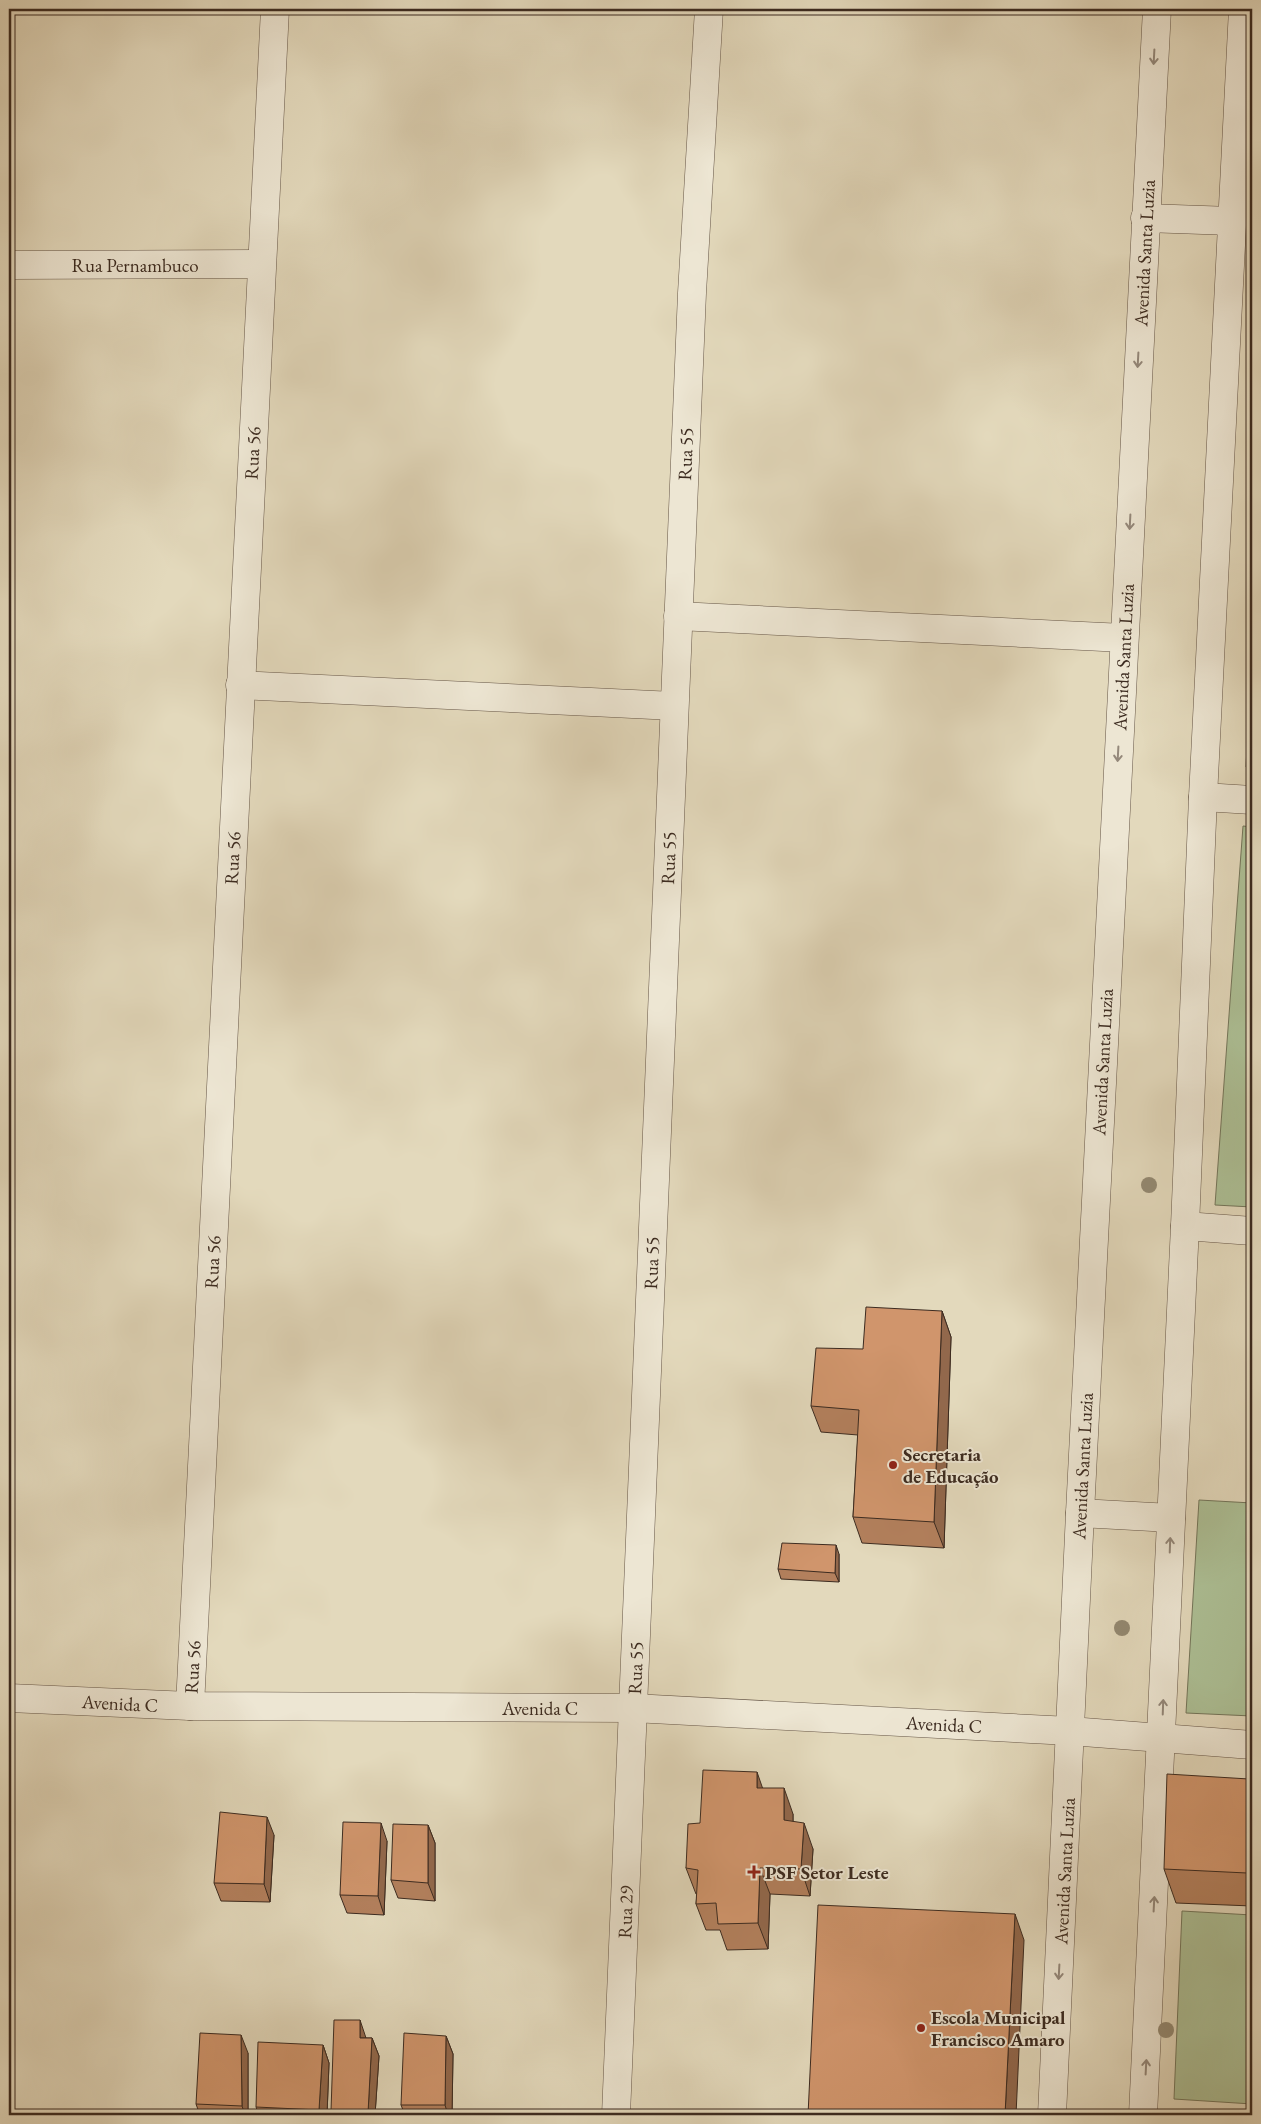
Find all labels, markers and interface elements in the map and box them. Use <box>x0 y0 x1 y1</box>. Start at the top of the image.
one-way arrow <box>1149 49 1158 65</box>
street label: Avenida Santa Luzia <box>1128 179 1161 328</box>
street label: Rua Pernambuco <box>71 253 199 278</box>
one-way arrow <box>1134 351 1143 367</box>
street label: Rua 56 <box>239 426 266 480</box>
street label: Rua 55 <box>672 427 699 481</box>
one-way arrow <box>1125 514 1134 530</box>
street label: Avenida Santa Luzia <box>1107 583 1140 732</box>
one-way arrow <box>1114 746 1123 762</box>
street label: Rua 56 <box>219 831 246 885</box>
street label: Rua 55 <box>655 831 682 885</box>
street label: Avenida Santa Luzia <box>1086 988 1119 1137</box>
street label: Rua 56 <box>199 1235 226 1289</box>
street label: Rua 55 <box>638 1236 665 1290</box>
street label: Avenida Santa Luzia <box>1066 1392 1099 1541</box>
place label: Secretaria de Educação <box>903 1442 999 1489</box>
marker: Secretaria de Educação <box>887 1459 899 1471</box>
one-way arrow <box>1165 1537 1174 1553</box>
street label: Rua 56 <box>179 1640 206 1694</box>
street label: Rua 55 <box>622 1641 649 1695</box>
street label: Avenida C <box>80 1689 159 1718</box>
street label: Avenida C <box>501 1696 578 1721</box>
one-way arrow <box>1159 1699 1168 1715</box>
street label: Avenida C <box>904 1710 983 1739</box>
street label: Avenida Santa Luzia <box>1048 1797 1081 1946</box>
place label: PSF Setor Leste <box>765 1860 889 1885</box>
marker: PSF Setor Leste <box>747 1865 761 1879</box>
street label: Rua 29 <box>612 1885 639 1939</box>
one-way arrow <box>1149 1897 1158 1913</box>
one-way arrow <box>1054 1964 1063 1980</box>
place label: Escola Municipal Francisco Amaro <box>931 2005 1066 2052</box>
marker: Escola Municipal Francisco Amaro <box>915 2022 927 2034</box>
one-way arrow <box>1141 2059 1150 2075</box>

